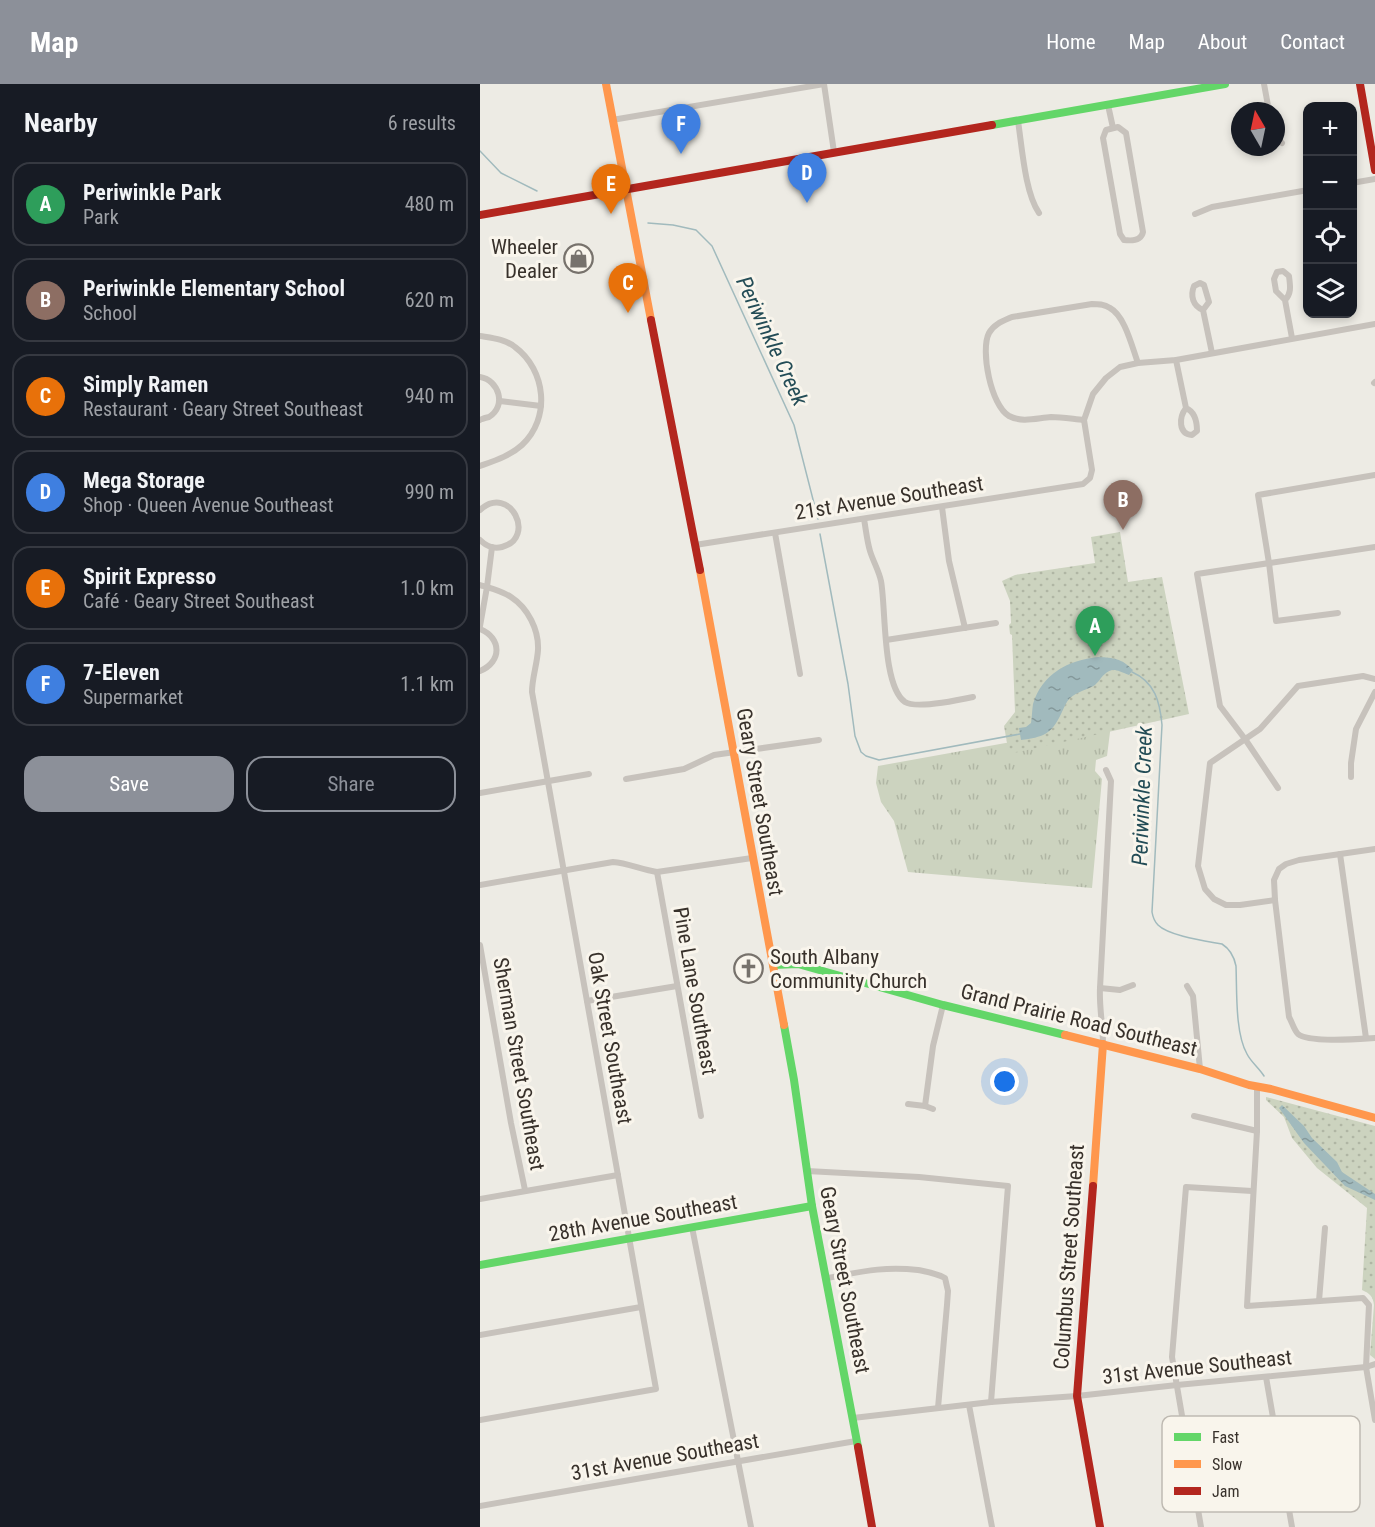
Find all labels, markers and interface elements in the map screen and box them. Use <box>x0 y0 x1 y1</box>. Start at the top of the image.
text: Map <box>30 26 78 59</box>
text: Home <box>1046 30 1096 54</box>
text: Map <box>1129 30 1165 54</box>
text: About <box>1198 30 1247 54</box>
text: Contact <box>1280 30 1345 54</box>
north arrow <box>1231 102 1285 156</box>
map controls <box>1303 102 1357 318</box>
button: + <box>1303 102 1357 156</box>
pin: F <box>662 104 700 154</box>
text: Nearby <box>24 108 98 138</box>
text: 6 results <box>388 111 456 135</box>
pin: D <box>788 154 826 203</box>
button: − <box>1303 156 1357 210</box>
pin: E <box>592 164 630 214</box>
text: Periwinkle Park <box>83 180 221 205</box>
text: A <box>40 192 51 216</box>
text: 480 m <box>405 192 454 216</box>
text: Park <box>83 205 119 229</box>
button: locate <box>1303 210 1357 264</box>
place label: Wheeler Dealer <box>491 235 558 283</box>
shop icon: Wheeler Dealer <box>563 243 595 275</box>
pin: C <box>608 264 648 313</box>
button: layers <box>1303 264 1357 318</box>
water label: Periwinkle Creek <box>731 272 813 410</box>
text: Periwinkle Elementary School <box>83 276 345 301</box>
text: B <box>40 288 51 312</box>
text: 620 m <box>405 288 454 312</box>
text: School <box>83 301 137 325</box>
text: Simply Ramen <box>83 372 208 397</box>
text: C <box>40 384 51 408</box>
text: 940 m <box>405 384 454 408</box>
text: Restaurant · Geary Street Southeast <box>83 397 363 421</box>
text: Mega Storage <box>83 468 205 493</box>
street label: 21st Avenue Southeast <box>793 471 985 525</box>
text: D <box>40 480 51 504</box>
text: 990 m <box>405 480 454 504</box>
pin: B <box>1104 480 1142 530</box>
text: Shop · Queen Avenue Southeast <box>83 493 334 517</box>
text: Spirit Expresso <box>83 564 216 589</box>
text: E <box>41 576 50 600</box>
text: 1.0 km <box>400 576 454 600</box>
text: Café · Geary Street Southeast <box>83 589 315 613</box>
pin: A <box>1076 606 1114 656</box>
text: 7-Eleven <box>83 660 160 685</box>
text: F <box>41 672 50 696</box>
text: 1.1 km <box>400 672 454 696</box>
text: Supermarket <box>83 685 183 709</box>
street label: Geary Street Southeast <box>732 706 788 898</box>
water label: Periwinkle Creek <box>1127 725 1157 866</box>
button: Save <box>24 756 234 812</box>
button: Share <box>246 756 456 812</box>
street label: Pine Lane Southeast <box>668 905 722 1077</box>
place label: South Albany Community Church <box>770 945 927 993</box>
street label: Oak Street Southeast <box>583 950 637 1126</box>
church icon: South Albany Community Church <box>733 953 765 985</box>
street label: Sherman Street Southeast <box>488 956 550 1172</box>
street label: Grand Prairie Road Southeast <box>958 979 1200 1061</box>
your location <box>990 1067 1019 1096</box>
street label: Columbus Street Southeast <box>1049 1144 1089 1370</box>
street label: Geary Street Southeast <box>815 1184 875 1376</box>
street label: 28th Avenue Southeast <box>547 1190 739 1246</box>
street label: 31st Avenue Southeast <box>1101 1345 1293 1389</box>
legend <box>1162 1416 1360 1512</box>
text: Fast <box>1212 1428 1239 1447</box>
street label: 31st Avenue Southeast <box>569 1429 761 1485</box>
text: Slow <box>1212 1455 1242 1474</box>
text: Jam <box>1212 1482 1239 1501</box>

